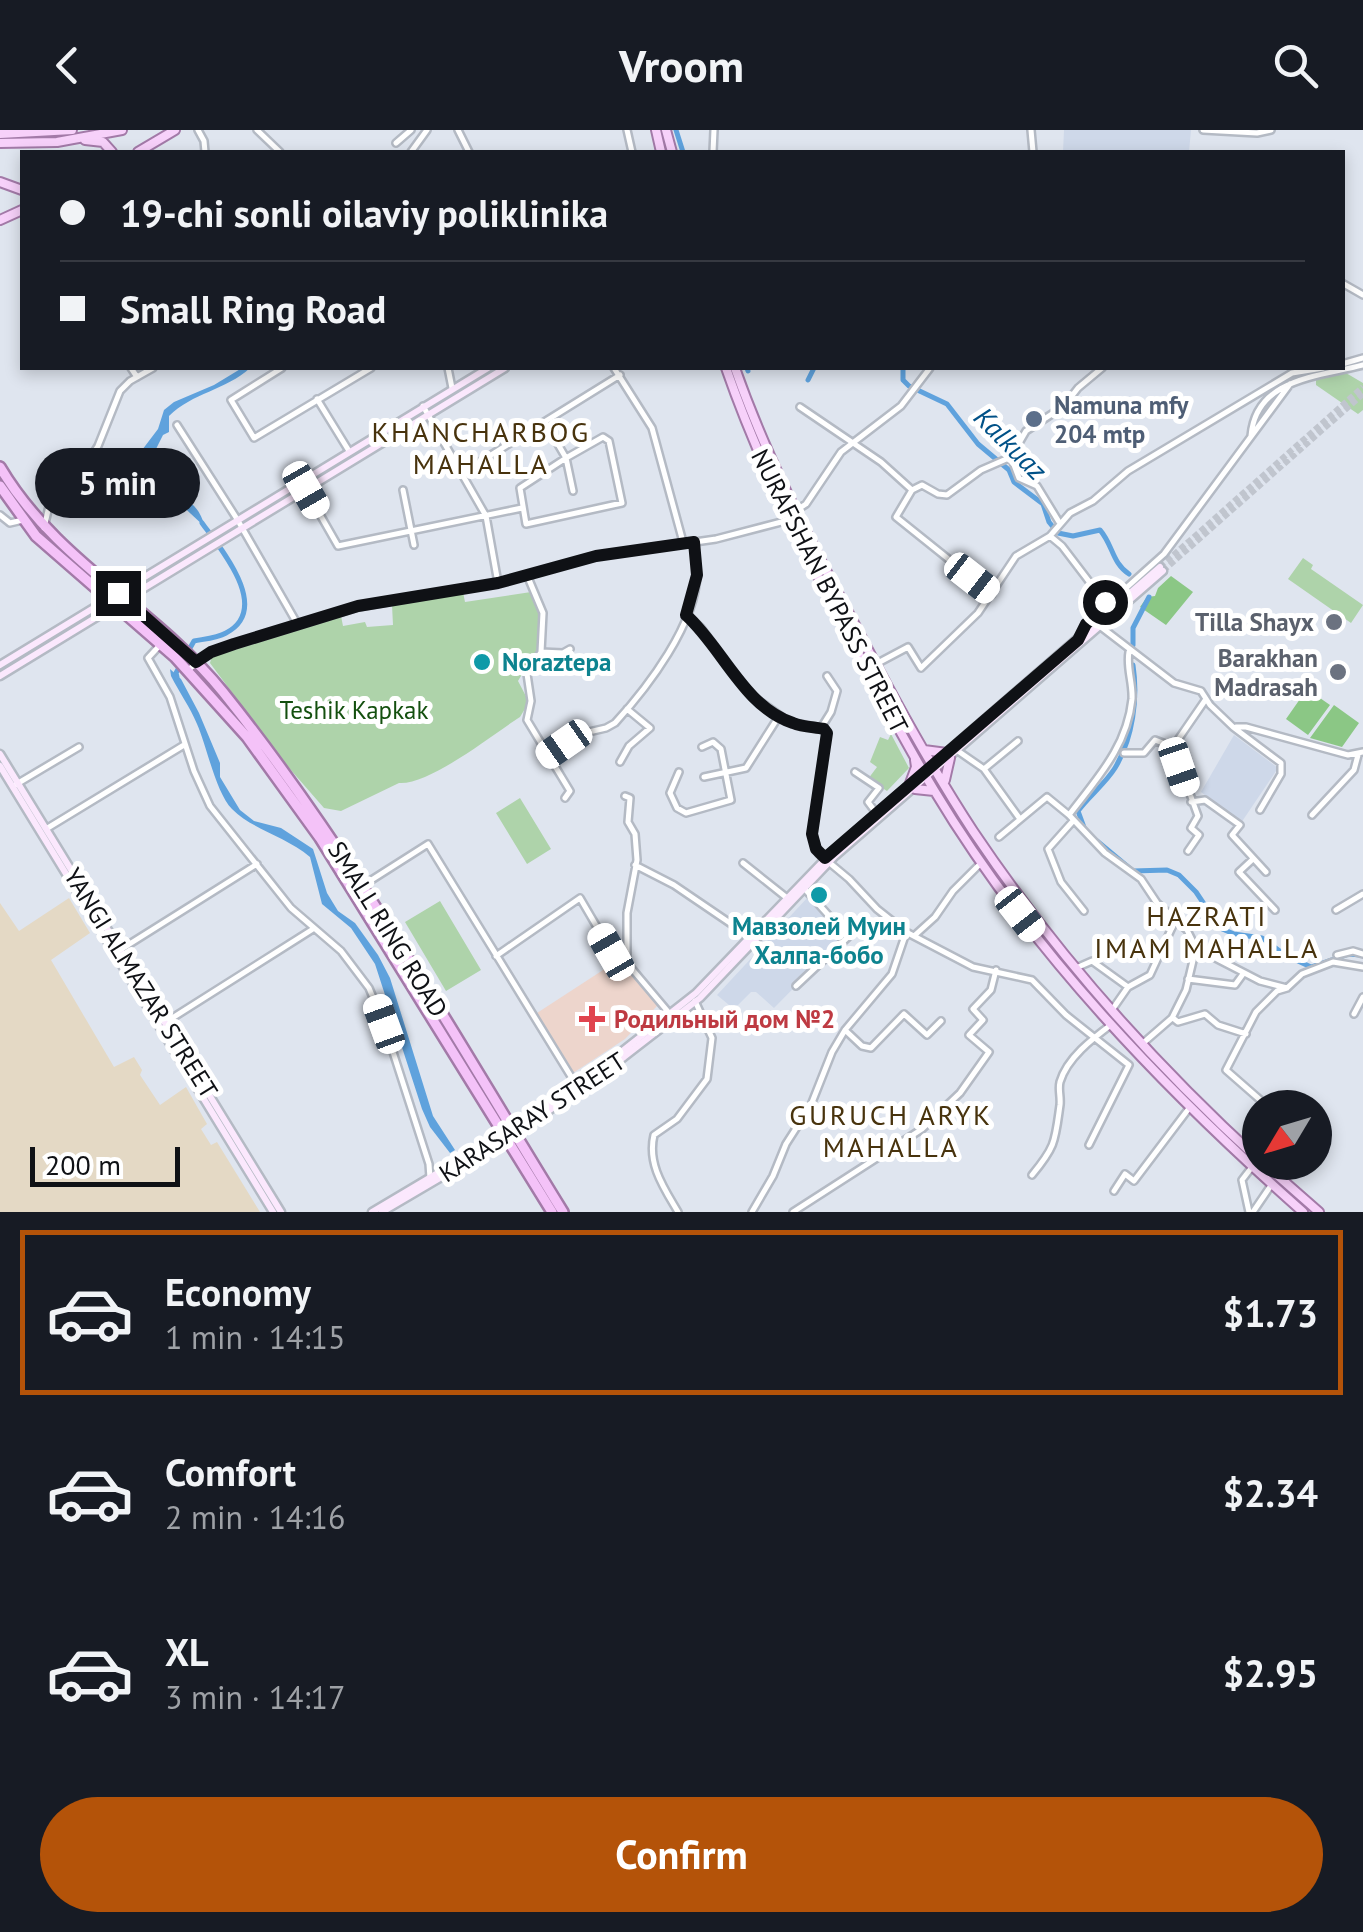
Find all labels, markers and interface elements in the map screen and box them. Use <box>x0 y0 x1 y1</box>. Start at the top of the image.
text: Vroom <box>619 36 744 94</box>
icon: back <box>40 38 95 93</box>
icon: search <box>1268 38 1323 93</box>
text: 19-chi sonli oilaviy poliklinika <box>120 188 608 237</box>
text: Small Ring Road <box>120 284 386 333</box>
place label: Namuna mfy 204 mtp <box>1054 389 1190 450</box>
water label: Kalkuaz <box>966 398 1056 488</box>
marker: Namuna mfy 204 mtp <box>1023 408 1045 430</box>
district label: KHANCHARBOG MAHALLA <box>371 413 591 482</box>
street label: NURAFSHAN BYPASS STREET <box>744 444 916 739</box>
callout: 5 min <box>36 448 200 518</box>
car <box>278 457 334 523</box>
text: 5 min <box>78 462 157 504</box>
car <box>939 548 1005 608</box>
route end <box>96 571 141 616</box>
route start <box>1083 580 1128 625</box>
place label: Tilla Shayx <box>1195 606 1314 638</box>
marker: Tilla Shayx <box>1323 611 1345 633</box>
place label: Barakhan Madrasah <box>1214 642 1318 703</box>
place label: Noraztepa <box>502 646 611 678</box>
marker: Noraztepa <box>471 651 493 673</box>
marker: Barakhan Madrasah <box>1327 661 1349 683</box>
park label: Teshik Kapkak <box>279 694 429 726</box>
car <box>531 715 597 773</box>
car <box>1155 734 1203 800</box>
street label: SMALL RING ROAD <box>321 835 455 1023</box>
street label: YANGI ALMAZAR STREET <box>57 862 225 1104</box>
car <box>990 881 1050 947</box>
marker: Мавзолей Муин Халпа-бобо <box>808 884 830 906</box>
district label: HAZRATI IMAM MAHALLA <box>1094 897 1320 966</box>
place label: Мавзолей Муин Халпа-бобо <box>732 910 906 971</box>
car <box>583 919 639 985</box>
car <box>360 991 408 1057</box>
place label: Родильный дом №2 <box>614 1003 835 1035</box>
marker: Родильный дом №2 <box>579 1006 605 1032</box>
street label: KARASARAY STREET <box>433 1045 631 1189</box>
north arrow <box>1242 1090 1332 1180</box>
map controls <box>1242 1090 1332 1180</box>
district label: GURUCH ARYK MAHALLA <box>789 1096 993 1165</box>
scale bar <box>30 1142 180 1186</box>
text: 200 m <box>45 1146 121 1183</box>
text: Economy <box>165 1267 311 1316</box>
icon: car <box>45 1268 135 1358</box>
text: $1.73 <box>1222 1288 1318 1337</box>
text: 1 min · 14:15 <box>165 1316 345 1358</box>
text: Comfort <box>165 1447 296 1496</box>
icon: car <box>45 1448 135 1538</box>
text: $2.34 <box>1222 1468 1318 1517</box>
text: 2 min · 14:16 <box>165 1496 345 1538</box>
text: XL <box>165 1627 209 1676</box>
icon: car <box>45 1628 135 1718</box>
text: $2.95 <box>1222 1648 1318 1697</box>
text: 3 min · 14:17 <box>165 1676 345 1718</box>
button: Confirm <box>40 1797 1323 1912</box>

